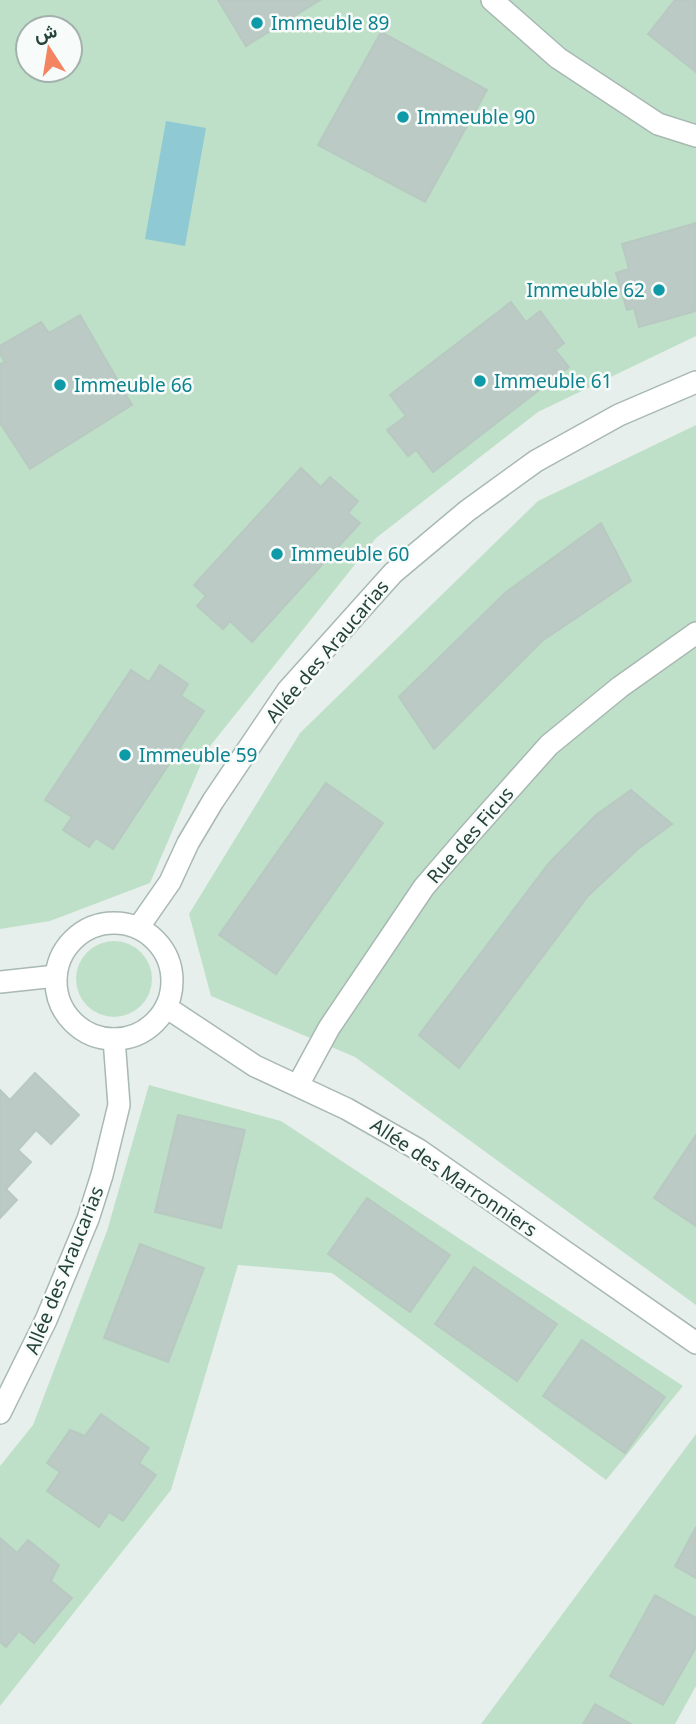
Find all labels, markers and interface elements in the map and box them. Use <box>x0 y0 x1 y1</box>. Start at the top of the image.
place label: Immeuble 89 <box>271 10 389 36</box>
north arrow <box>14 14 84 84</box>
marker: Immeuble 89 <box>249 15 265 31</box>
text: ش <box>32 17 59 47</box>
place label: Immeuble 90 <box>417 104 535 130</box>
marker: Immeuble 90 <box>395 109 411 125</box>
place label: Immeuble 62 <box>527 277 645 303</box>
marker: Immeuble 62 <box>651 282 667 298</box>
place label: Immeuble 61 <box>494 368 612 394</box>
place label: Immeuble 66 <box>74 372 192 398</box>
marker: Immeuble 61 <box>472 373 488 389</box>
marker: Immeuble 66 <box>52 377 68 393</box>
place label: Immeuble 60 <box>291 541 409 567</box>
marker: Immeuble 60 <box>269 546 285 562</box>
street label: Allée des Araucarias <box>259 574 395 728</box>
place label: Immeuble 59 <box>139 742 257 768</box>
marker: Immeuble 59 <box>117 747 133 763</box>
street label: Rue des Ficus <box>421 781 519 889</box>
street label: Allée des Marronniers <box>366 1112 542 1242</box>
street label: Allée des Araucarias <box>18 1182 110 1358</box>

